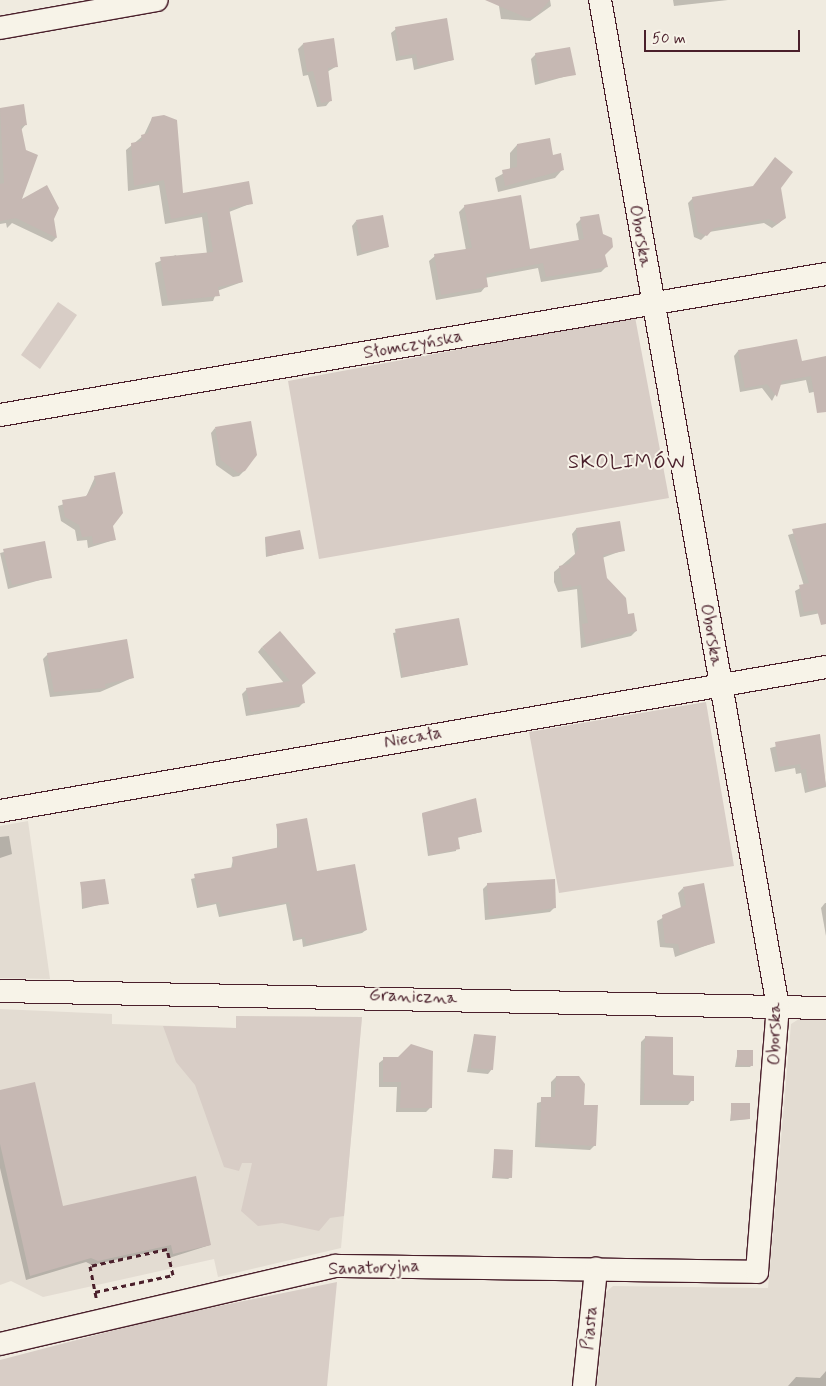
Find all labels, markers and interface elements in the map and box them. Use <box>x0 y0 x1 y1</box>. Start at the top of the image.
scale bar <box>646 20 802 52</box>
text: 50 m <box>652 29 686 49</box>
street label: Oborska <box>624 203 656 269</box>
street label: Słomczyńska <box>362 326 464 364</box>
district label: SKOLIMÓW <box>567 450 687 474</box>
street label: Oborska <box>695 602 727 668</box>
street label: Niecała <box>382 722 444 754</box>
street label: Graniczna <box>368 985 458 1009</box>
street label: Oborska <box>764 1002 786 1066</box>
street label: Sanatoryjna <box>328 1256 420 1280</box>
street label: Piasta <box>577 1305 603 1351</box>

